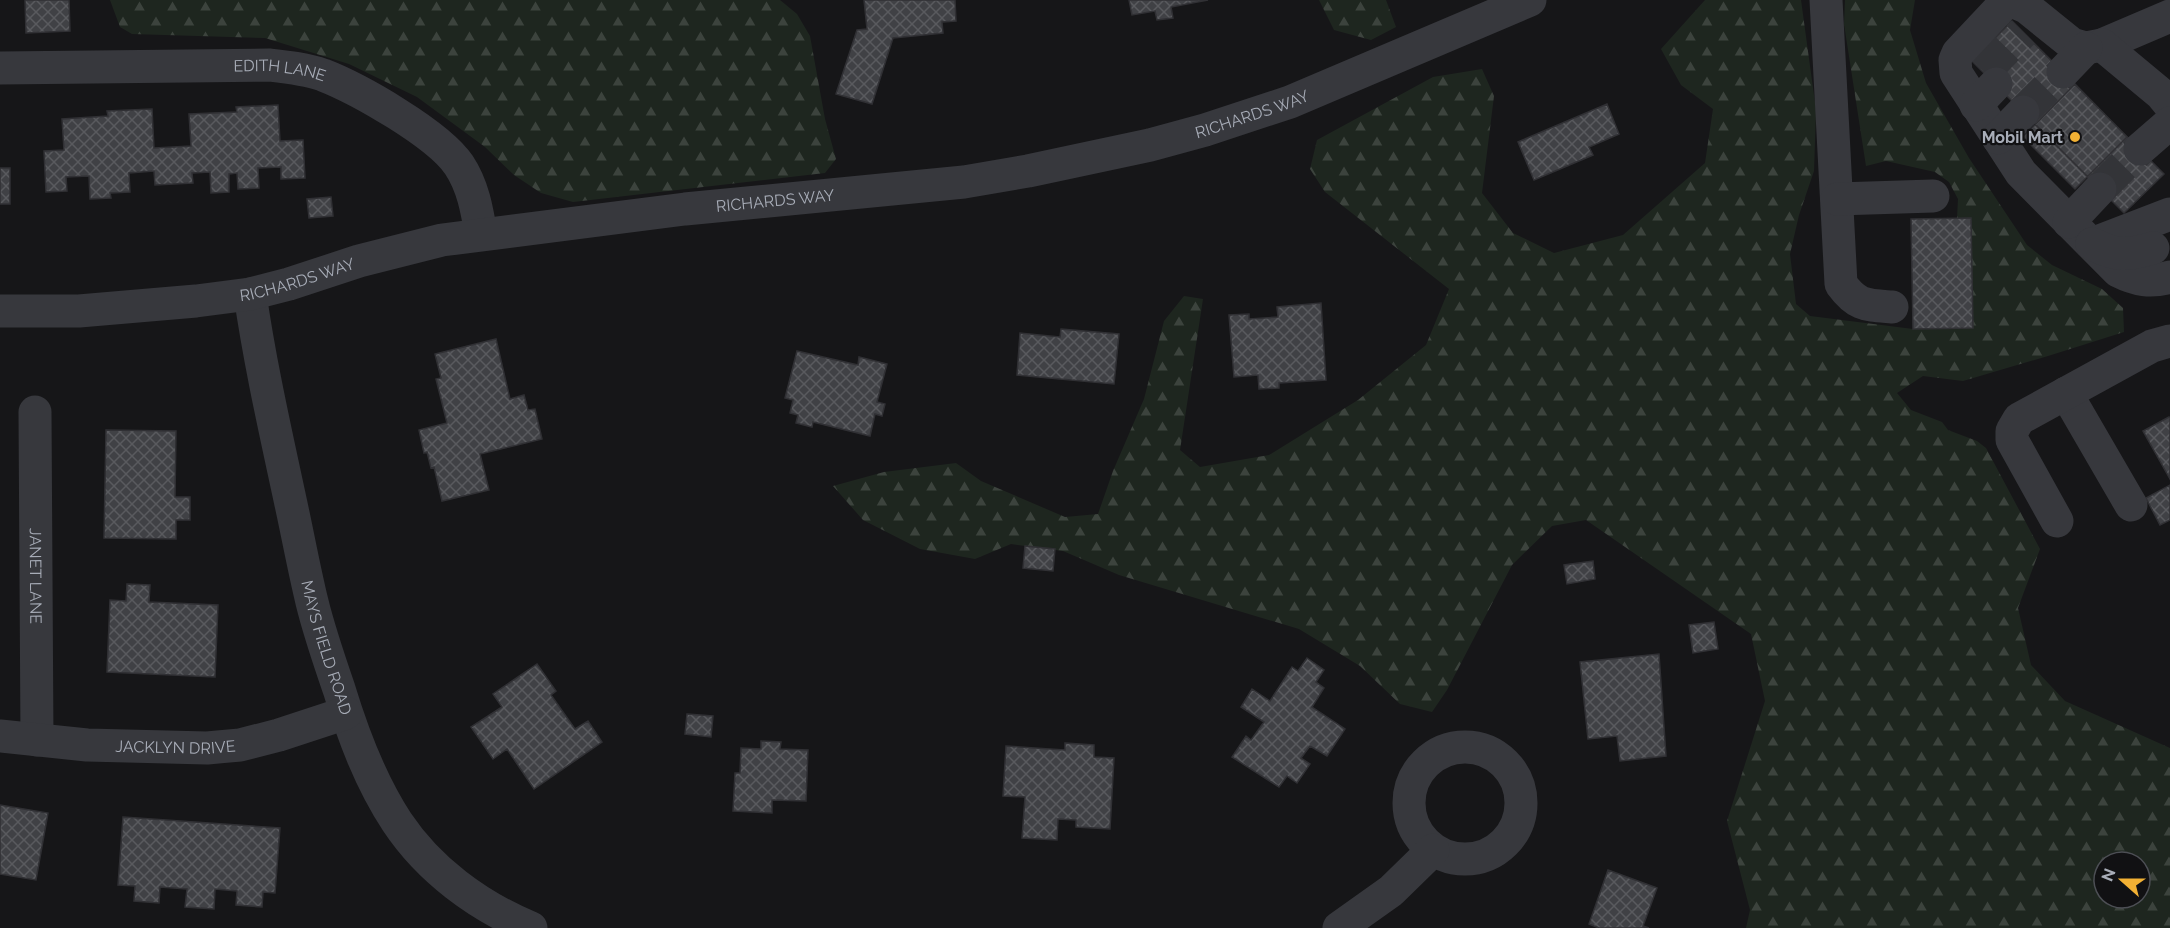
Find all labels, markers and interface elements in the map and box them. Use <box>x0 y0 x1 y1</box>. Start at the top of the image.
street label: EDITH LANE <box>233 56 328 85</box>
street label: RICHARDS WAY <box>1193 86 1312 142</box>
place label: Mobil Mart <box>1982 128 2063 147</box>
marker: Mobil Mart <box>2068 130 2082 144</box>
street label: RICHARDS WAY <box>715 186 836 216</box>
street label: RICHARDS WAY <box>239 254 358 305</box>
street label: JANET LANE <box>26 528 45 624</box>
street label: MAYS FIELD ROAD <box>297 578 356 717</box>
street label: JACKLYN DRIVE <box>115 736 237 758</box>
north arrow <box>2092 850 2152 910</box>
text: N <box>2097 866 2120 884</box>

